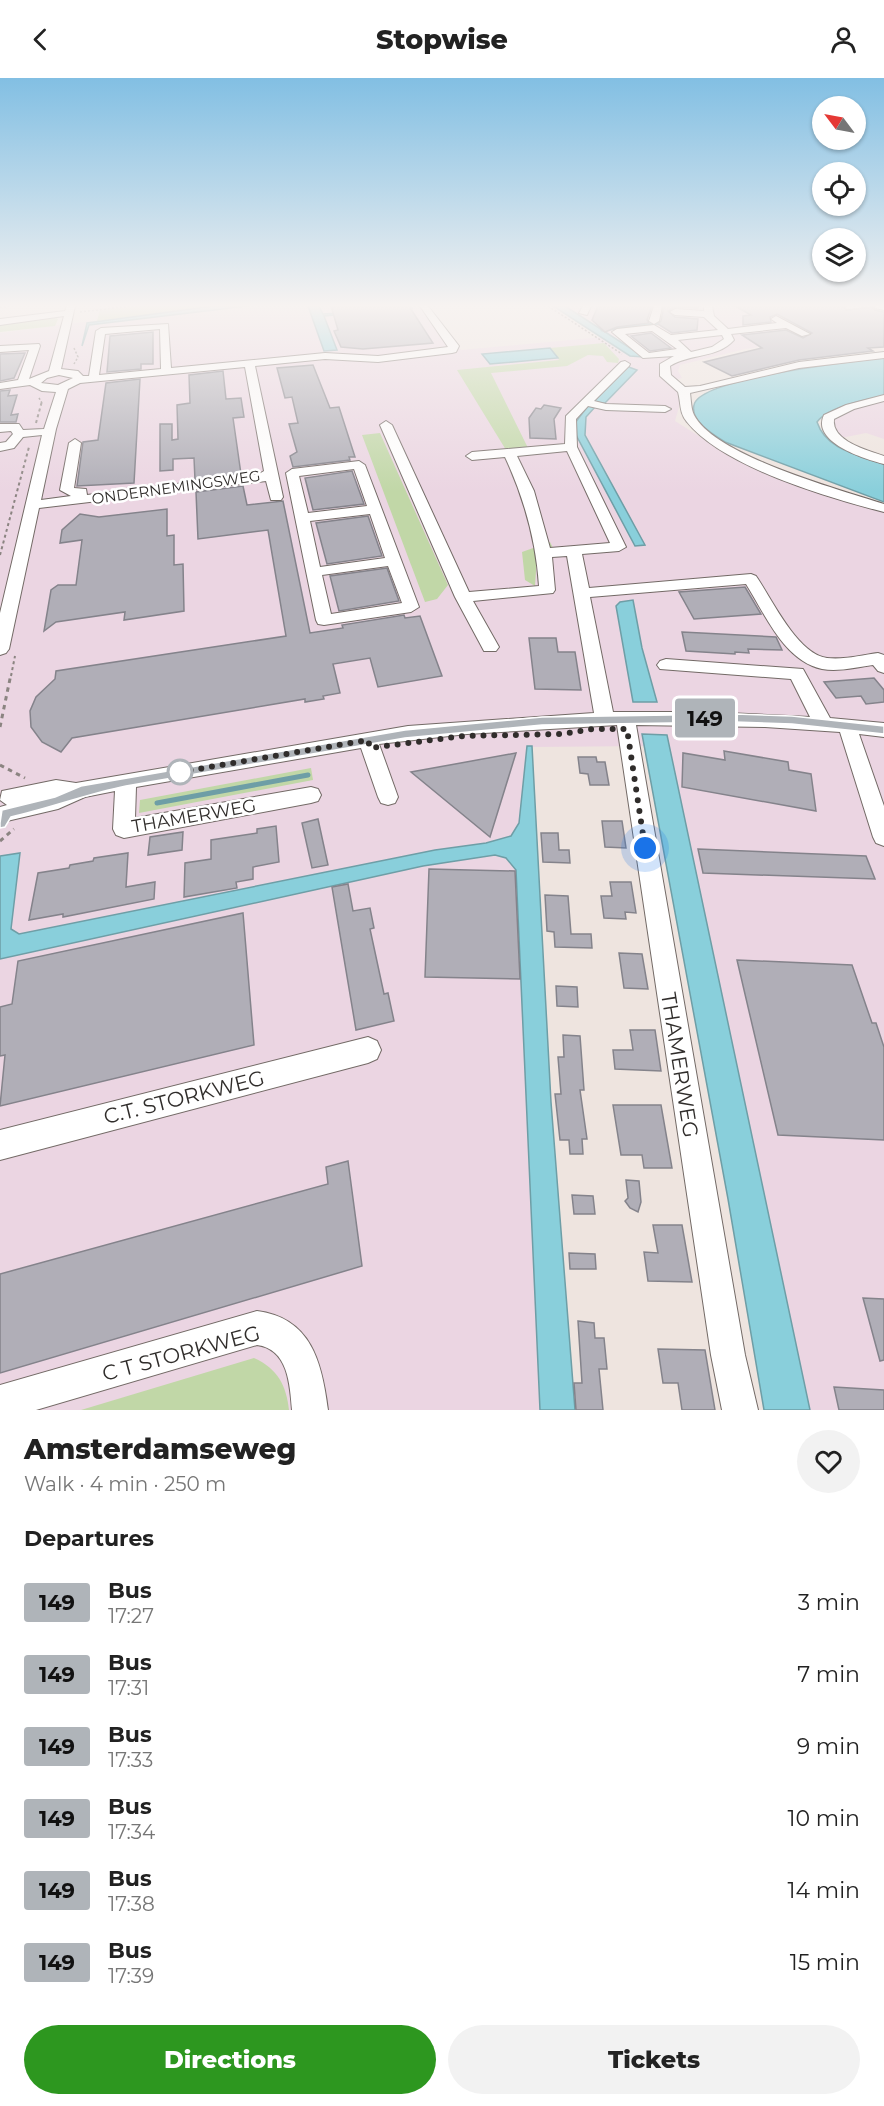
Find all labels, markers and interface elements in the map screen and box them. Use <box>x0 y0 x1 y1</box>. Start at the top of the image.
icon: back <box>24 23 57 56</box>
text: Stopwise <box>376 23 508 56</box>
icon: person <box>827 23 860 56</box>
north arrow <box>812 96 866 150</box>
map controls <box>812 96 866 282</box>
button: locate <box>812 162 866 216</box>
button: layers <box>812 228 866 282</box>
street label: ONDERNEMINGSWEG <box>90 466 262 508</box>
line badge: 149 <box>670 698 740 738</box>
text: 149 <box>687 706 723 731</box>
unlabelled marker <box>167 759 193 785</box>
street label: THAMERWEG <box>130 794 258 838</box>
your location <box>630 833 660 863</box>
street label: THAMERWEG <box>656 991 704 1139</box>
street label: C.T. STORKWEG <box>101 1065 267 1129</box>
street label: C T STORKWEG <box>99 1320 263 1386</box>
button: heart <box>797 1430 860 1493</box>
text: Amsterdamseweg <box>24 1432 296 1466</box>
text: Walk · 4 min · 250 m <box>24 1472 226 1496</box>
text: Departures <box>24 1525 154 1552</box>
text: Bus <box>108 1577 152 1604</box>
text: 3 min <box>798 1589 860 1616</box>
text: 149 <box>39 1590 75 1615</box>
text: 17:27 <box>108 1604 154 1628</box>
text: Bus <box>108 1649 152 1676</box>
text: 7 min <box>797 1661 860 1688</box>
text: 149 <box>39 1662 75 1687</box>
text: 17:31 <box>108 1676 149 1700</box>
text: Bus <box>108 1721 152 1748</box>
text: 9 min <box>797 1733 860 1760</box>
text: 149 <box>39 1734 75 1759</box>
text: 17:33 <box>108 1748 153 1772</box>
text: Bus <box>108 1793 152 1820</box>
text: 10 min <box>788 1805 860 1832</box>
text: 149 <box>39 1806 75 1831</box>
text: 17:34 <box>108 1820 155 1844</box>
text: Bus <box>108 1865 152 1892</box>
text: 14 min <box>788 1877 860 1904</box>
text: 149 <box>39 1878 75 1903</box>
text: 17:38 <box>108 1892 155 1916</box>
text: Bus <box>108 1937 152 1964</box>
text: 15 min <box>790 1949 860 1976</box>
text: 149 <box>39 1950 75 1975</box>
text: 17:39 <box>108 1964 154 1988</box>
button: Directions <box>24 2025 436 2094</box>
button: Tickets <box>448 2025 860 2094</box>

